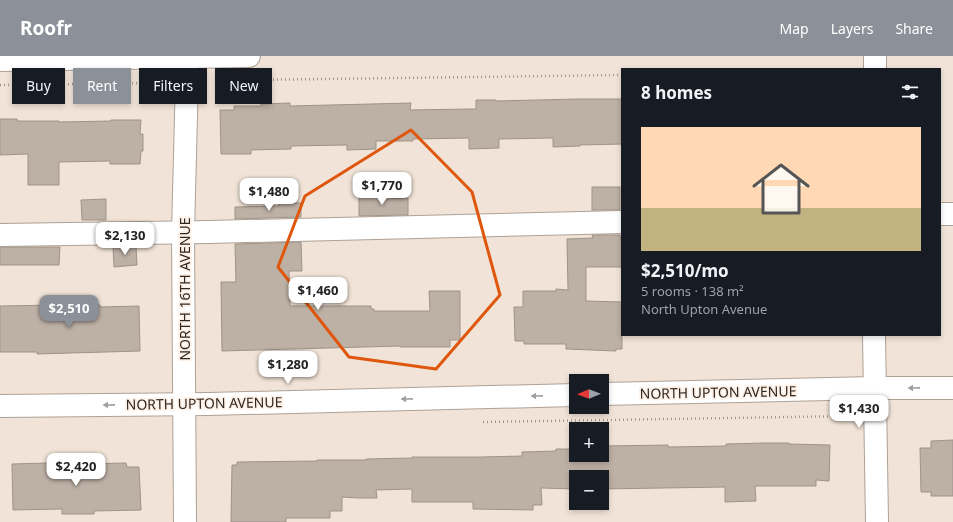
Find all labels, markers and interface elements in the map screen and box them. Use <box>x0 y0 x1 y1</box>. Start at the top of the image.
text: Roofr <box>20 15 72 41</box>
text: Map <box>780 19 809 38</box>
text: Layers <box>831 19 873 38</box>
text: Share <box>895 19 933 38</box>
chip: Buy <box>12 68 65 104</box>
chip: Rent <box>73 68 131 104</box>
chip: Filters <box>139 68 207 104</box>
chip: New <box>215 68 272 104</box>
text: 8 homes <box>641 81 712 104</box>
icon: filters <box>899 81 921 103</box>
icon: home <box>745 153 817 225</box>
pin: $1,770 <box>349 172 415 206</box>
text: $1,770 <box>362 176 402 194</box>
pin: $1,480 <box>236 178 302 212</box>
text: $1,480 <box>249 182 289 200</box>
street label: NORTH 16TH AVENUE <box>175 217 194 361</box>
pin: $2,130 <box>92 222 158 256</box>
text: $2,130 <box>105 226 145 244</box>
text: $2,510/mo <box>641 259 729 282</box>
pin: $1,460 <box>285 277 351 311</box>
text: $1,460 <box>298 281 338 299</box>
text: 5 rooms · 138 m² <box>641 282 744 300</box>
pin: $2,510 <box>36 295 102 329</box>
text: $2,510 <box>49 299 89 317</box>
text: North Upton Avenue <box>641 300 767 318</box>
pin: $1,280 <box>255 351 321 385</box>
text: $1,280 <box>268 355 308 373</box>
north arrow <box>569 374 609 414</box>
map controls <box>569 374 609 510</box>
street label: NORTH UPTON AVENUE <box>639 381 797 403</box>
one-way arrow <box>907 385 920 391</box>
street label: NORTH UPTON AVENUE <box>125 392 283 414</box>
one-way arrow <box>530 393 543 399</box>
pin: $1,430 <box>826 395 892 429</box>
one-way arrow <box>400 396 413 402</box>
text: $1,430 <box>839 399 879 417</box>
one-way arrow <box>102 402 115 408</box>
button: + <box>569 422 609 462</box>
pin: $2,420 <box>43 453 109 487</box>
text: $2,420 <box>56 457 96 475</box>
button: − <box>569 470 609 510</box>

